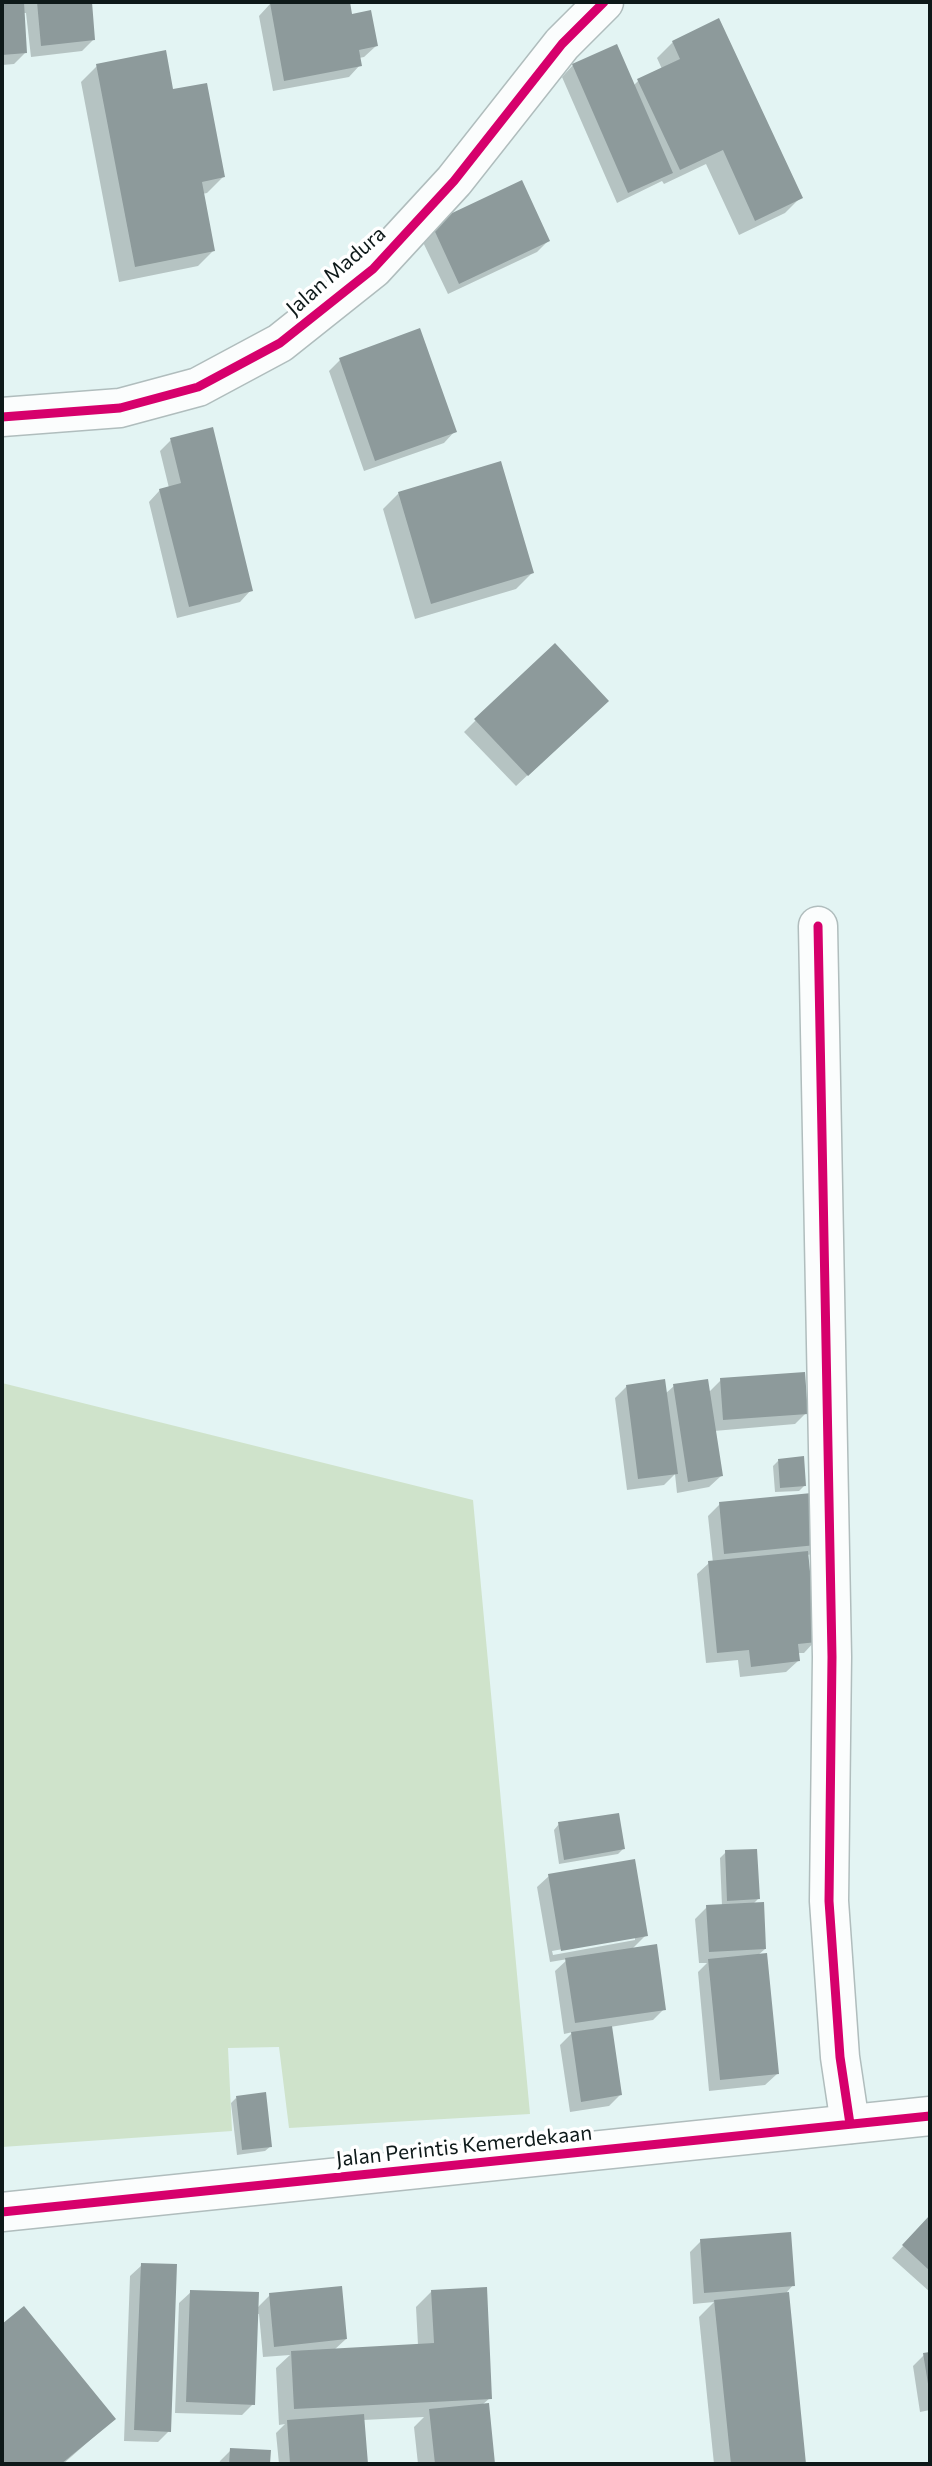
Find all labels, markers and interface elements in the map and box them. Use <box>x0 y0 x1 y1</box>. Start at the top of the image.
street label: Jalan Madura <box>281 221 391 321</box>
street label: Jalan Perintis Kemerdekaan <box>335 2120 593 2172</box>

